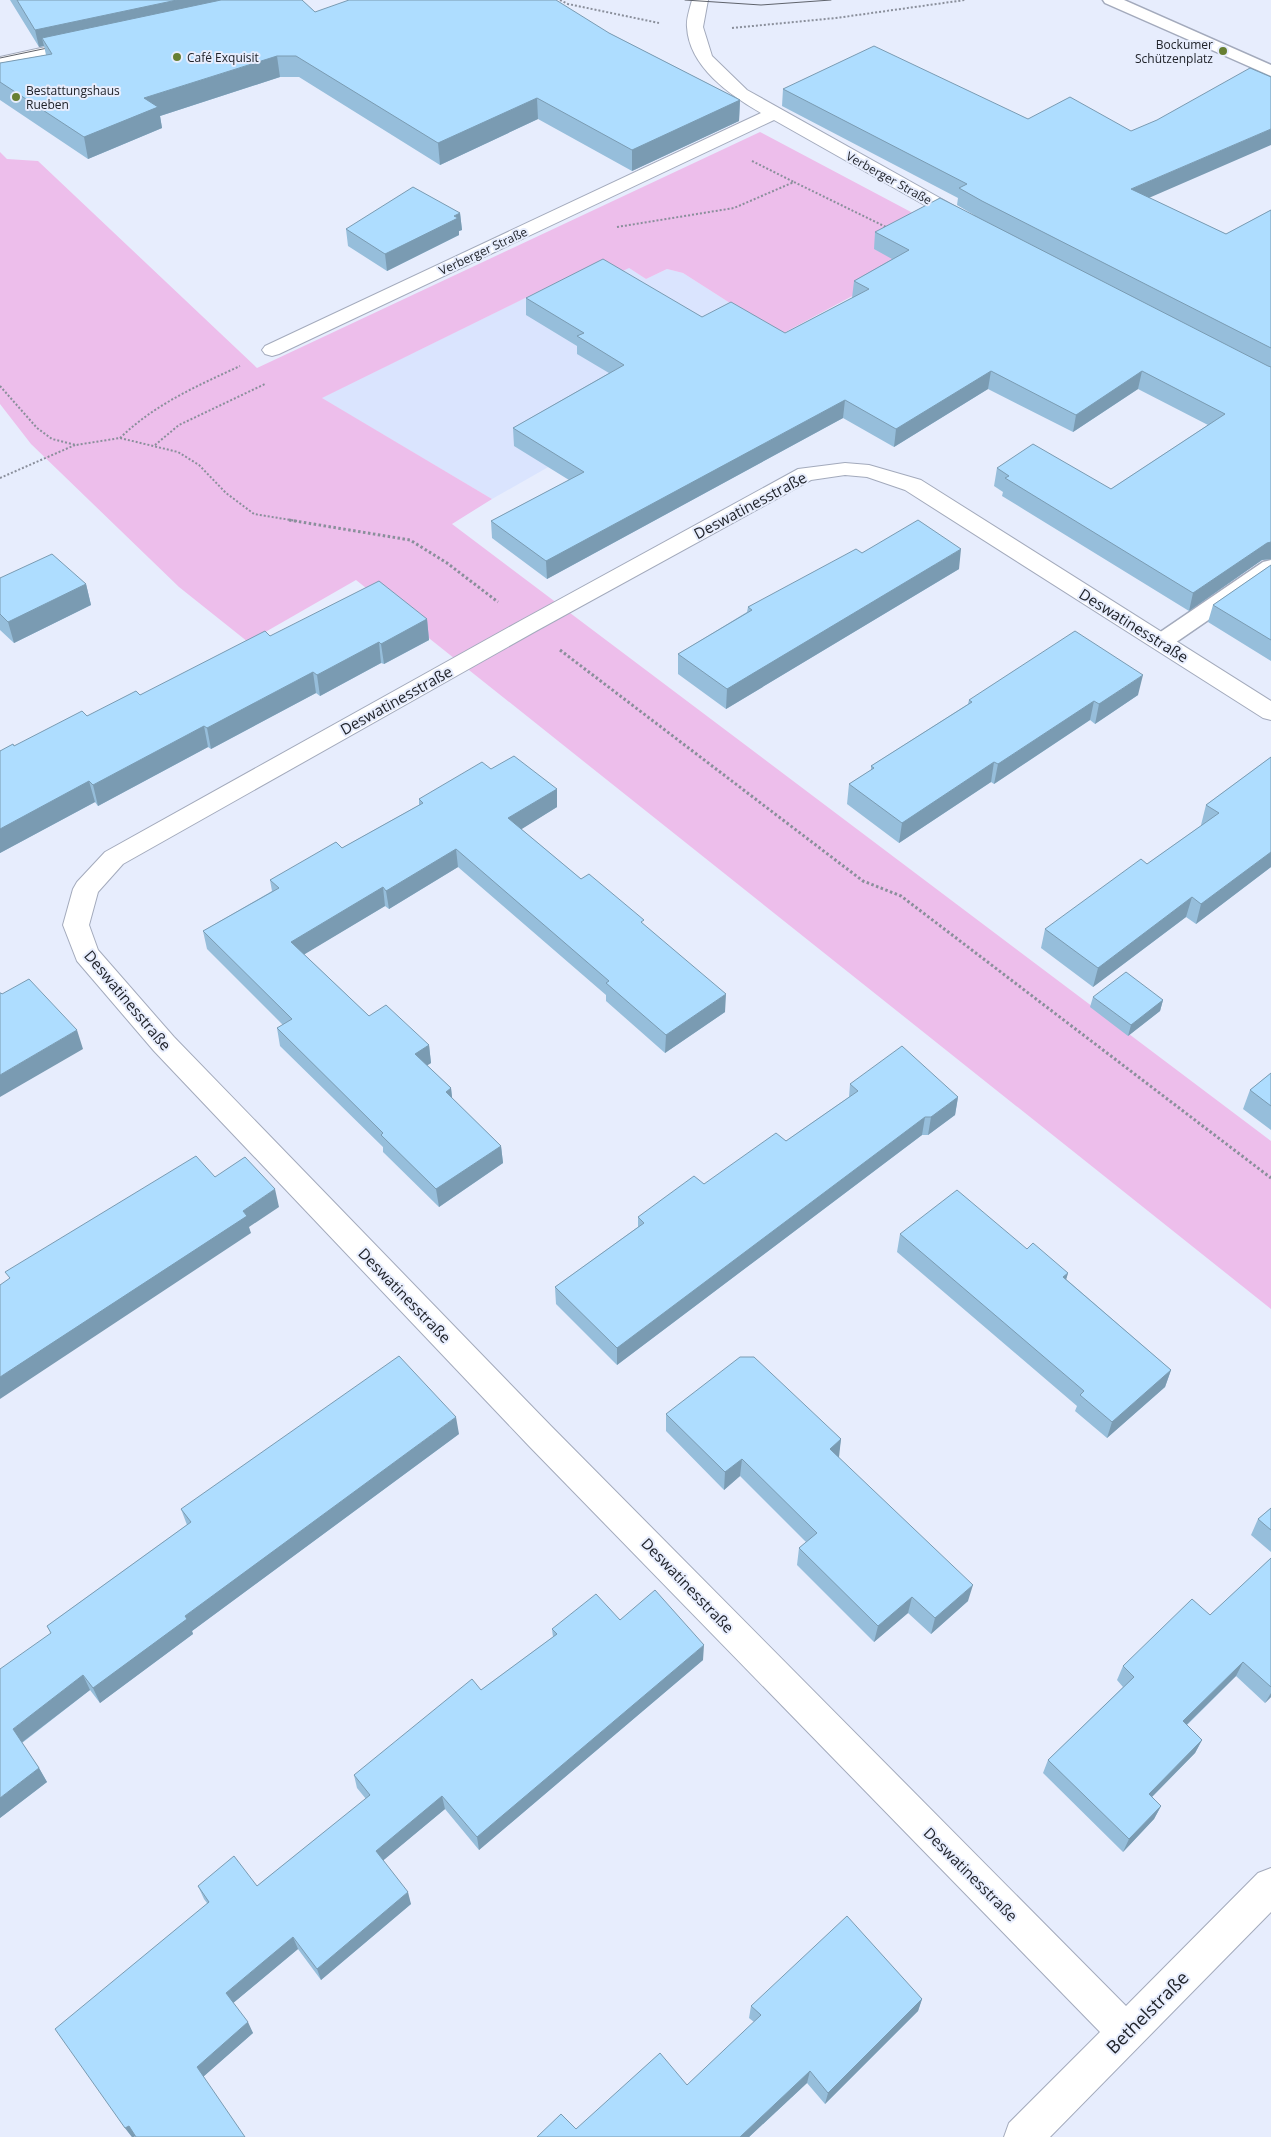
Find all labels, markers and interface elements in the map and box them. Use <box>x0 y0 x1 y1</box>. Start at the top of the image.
place label: Bockumer Schützenplatz <box>1135 36 1213 67</box>
marker: Bockumer Schützenplatz <box>1217 45 1229 57</box>
place label: Café Exquisit <box>187 49 259 66</box>
marker: Café Exquisit <box>171 51 183 63</box>
place label: Bestattungshaus Rueben <box>26 82 120 113</box>
marker: Bestattungshaus Rueben <box>10 91 22 103</box>
street label: Verberger Straße <box>843 147 935 209</box>
street label: Verberger Straße <box>436 223 530 279</box>
street label: Deswatinesstraße <box>690 467 810 543</box>
street label: Deswatinesstraße <box>1076 583 1192 667</box>
street label: Deswatinesstraße <box>336 661 456 739</box>
street label: Deswatinesstraße <box>80 946 176 1054</box>
street label: Deswatinesstraße <box>354 1243 456 1347</box>
street label: Deswatinesstraße <box>637 1533 739 1637</box>
street label: Deswatinesstraße <box>920 1823 1022 1925</box>
street label: Bethelstraße <box>1101 1966 1193 2058</box>

